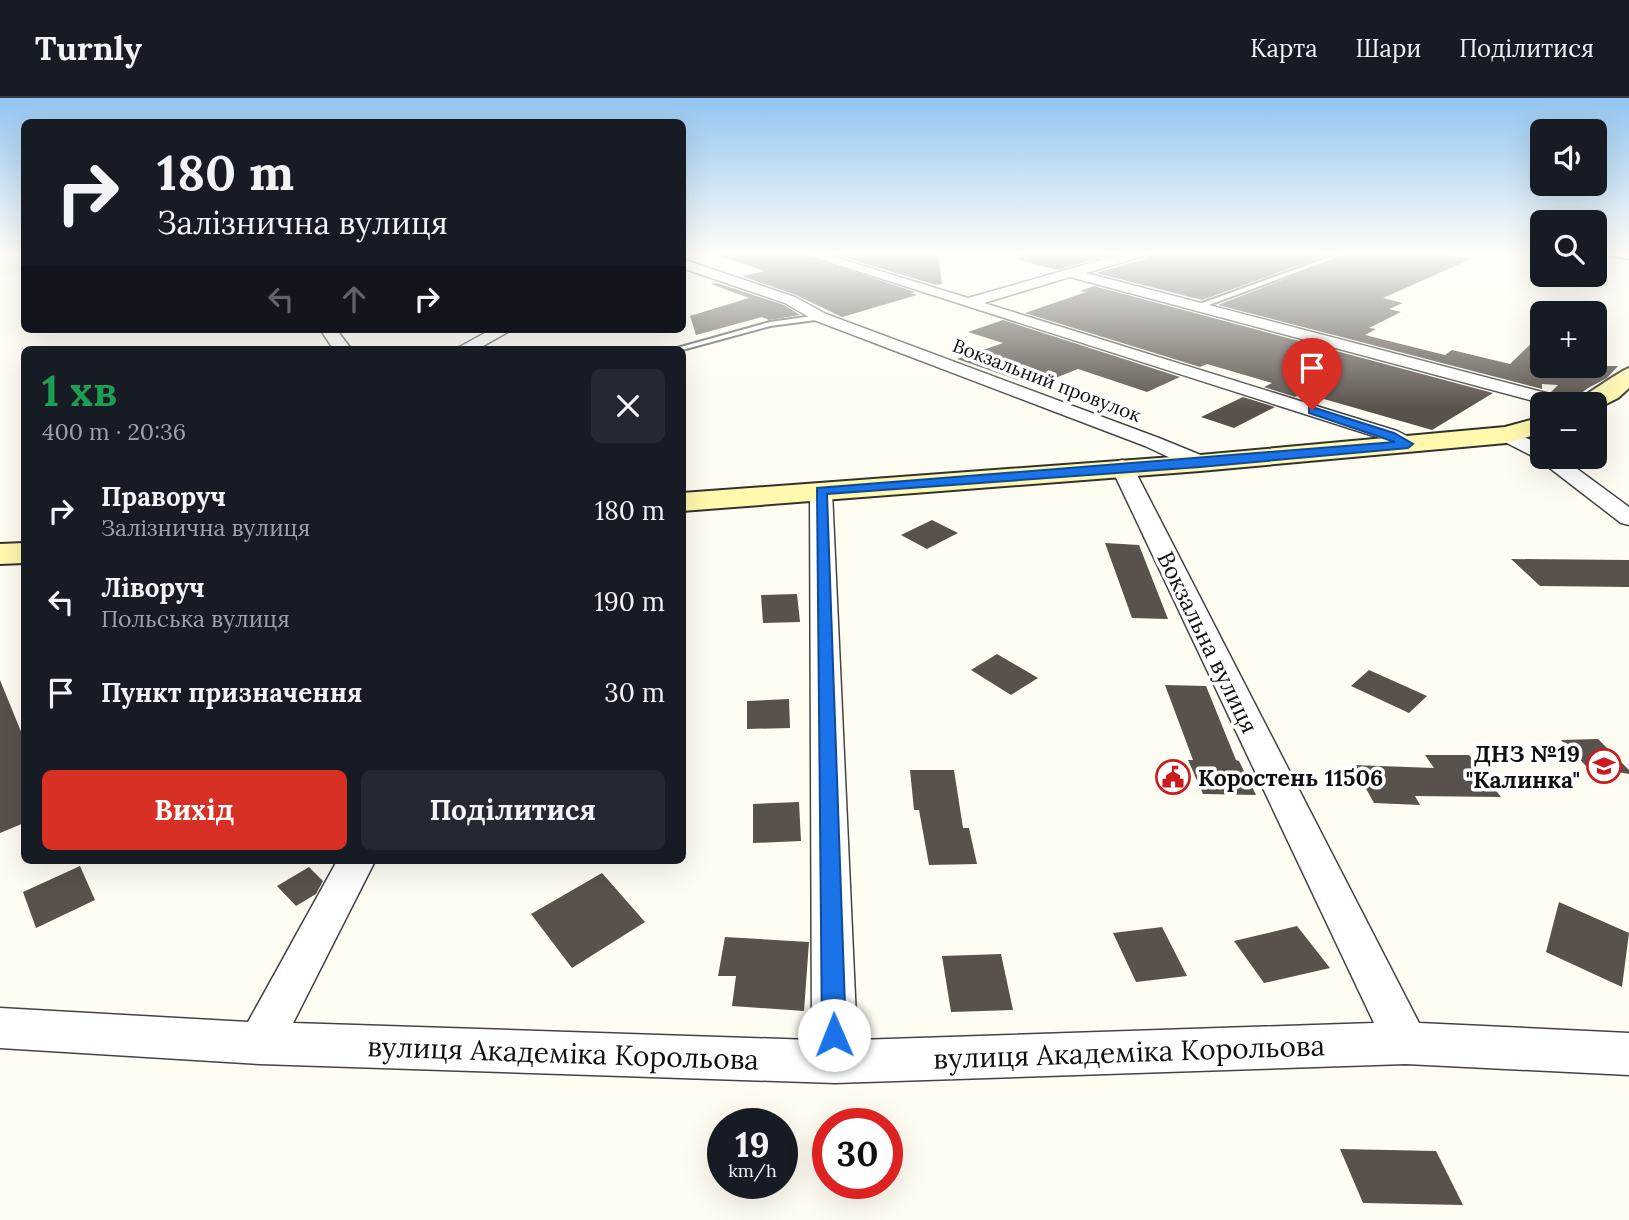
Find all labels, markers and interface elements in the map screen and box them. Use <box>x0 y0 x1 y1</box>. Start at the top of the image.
text: Turnly <box>35 27 142 69</box>
text: Карта <box>1250 33 1318 64</box>
text: Шари <box>1356 33 1421 64</box>
text: Поділитися <box>1459 33 1594 64</box>
map controls <box>1530 119 1607 469</box>
button: sound <box>1530 119 1607 196</box>
text: 180 m <box>157 141 294 203</box>
icon: right <box>42 147 133 238</box>
text: Залізнична вулиця <box>157 202 448 243</box>
button: search <box>1530 210 1607 287</box>
icon: left <box>262 280 300 318</box>
icon: ahead <box>335 280 373 318</box>
icon: right <box>408 280 446 318</box>
button: + <box>1530 301 1607 378</box>
street label: Вокзальний провулок <box>949 333 1145 427</box>
pin <box>1282 338 1342 410</box>
icon: arrive <box>1293 349 1331 387</box>
text: 1 хв <box>42 364 117 418</box>
button: close <box>591 369 665 443</box>
button: − <box>1530 392 1607 469</box>
text: 400 m · 20:36 <box>42 417 186 446</box>
text: Праворуч <box>101 480 226 513</box>
icon: right <box>42 492 80 530</box>
text: 180 m <box>595 494 665 527</box>
text: Залізнична вулиця <box>101 513 310 542</box>
street label: Вокзальна вулиця <box>1151 546 1265 738</box>
text: Ліворуч <box>101 571 205 604</box>
icon: left <box>42 583 80 621</box>
text: 190 m <box>594 585 665 618</box>
text: Польська вулиця <box>101 604 290 633</box>
icon: arrive <box>42 674 80 712</box>
text: Пункт призначення <box>101 676 362 709</box>
text: 30 m <box>604 676 665 709</box>
place label: ДНЗ №19 "Калинка" <box>1466 739 1580 794</box>
school or university icon: ДНЗ №19 "Калинка" <box>1585 747 1623 785</box>
public building icon: Коростень 11506 <box>1154 758 1192 796</box>
place label: Коростень 11506 <box>1198 763 1383 792</box>
button: Вихід <box>42 770 347 850</box>
button: Поділитися <box>361 770 665 850</box>
position arrow <box>797 998 871 1072</box>
street label: вулиця Академіка Корольова <box>933 1027 1325 1077</box>
street label: вулиця Академіка Корольова <box>367 1028 759 1078</box>
speed limit sign: 30 <box>812 1108 903 1199</box>
text: 19 <box>735 1122 770 1167</box>
text: km/h <box>728 1159 777 1182</box>

